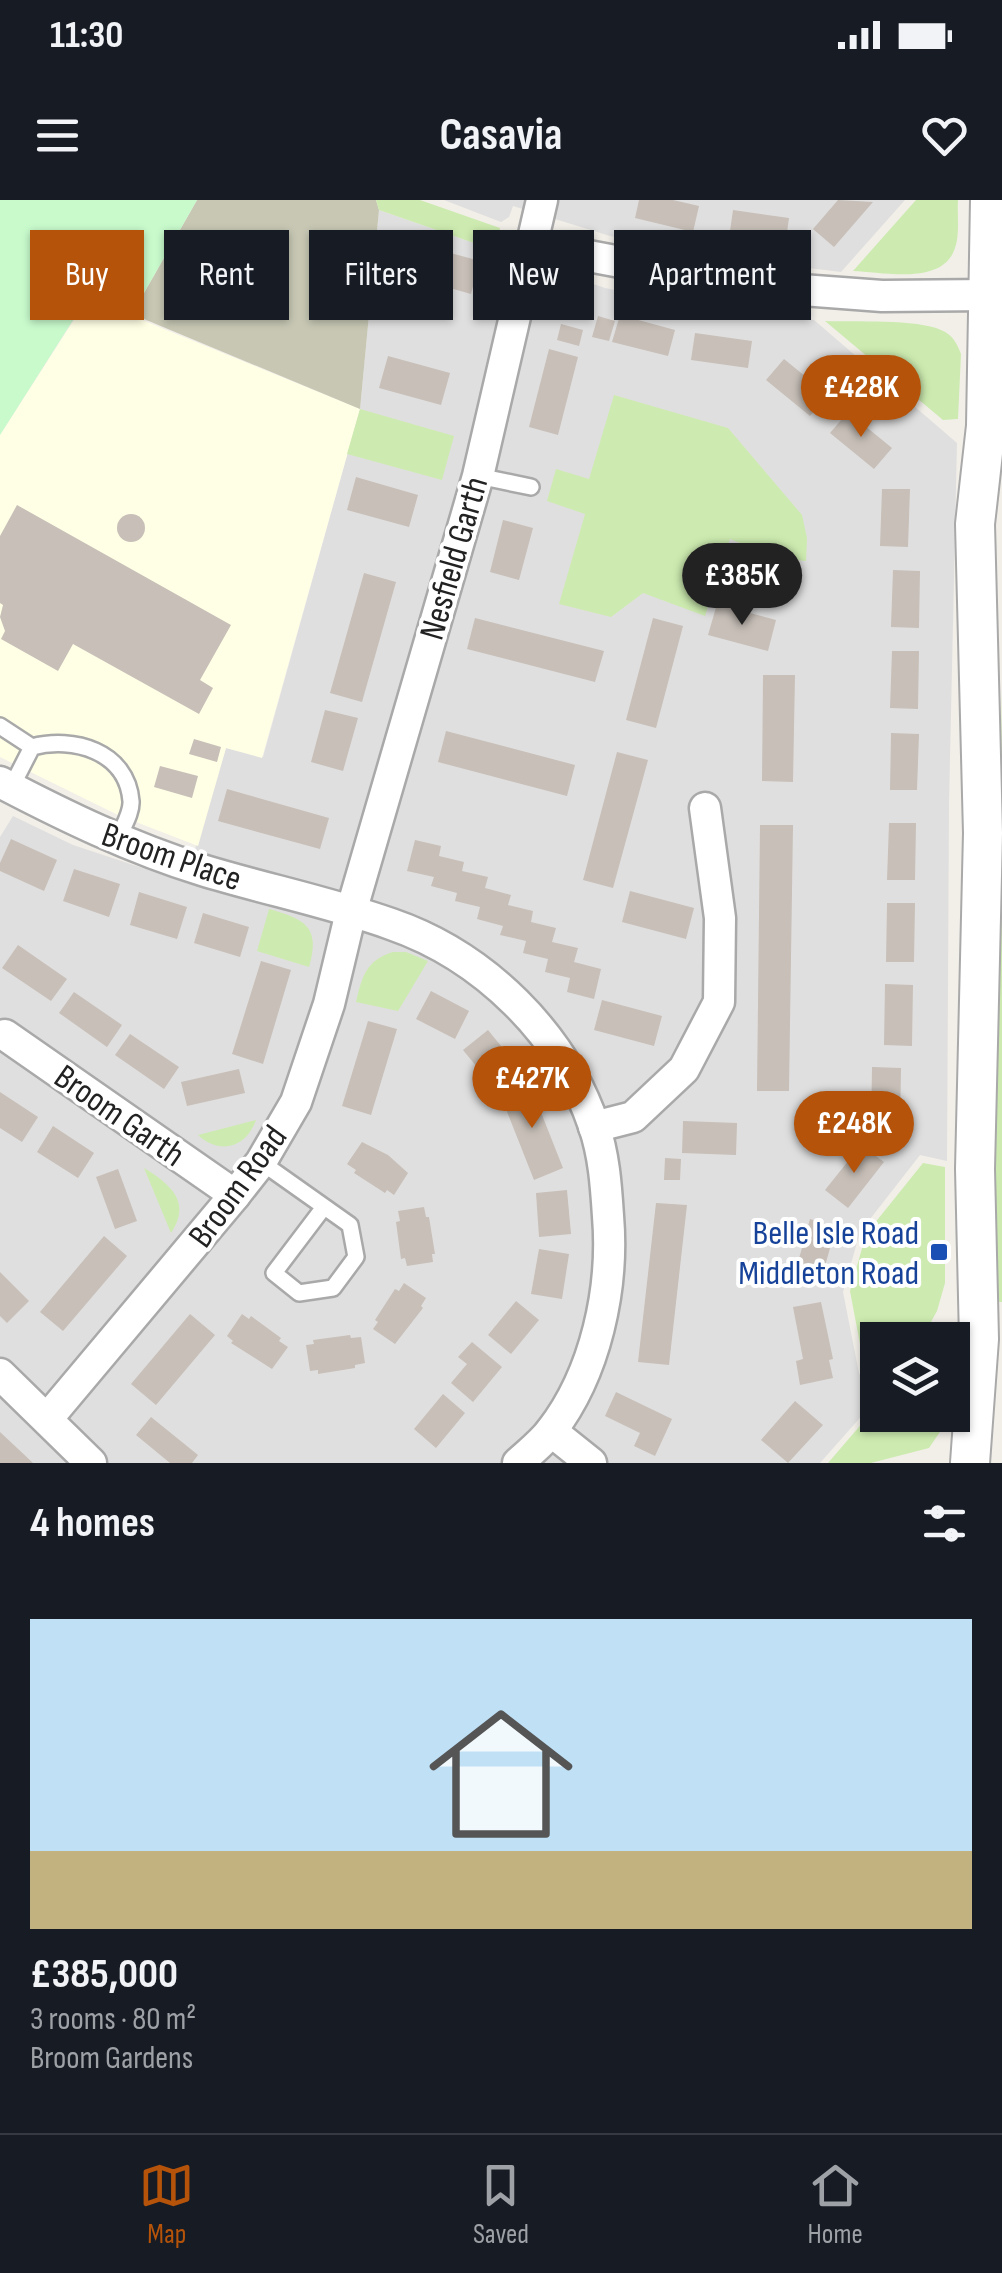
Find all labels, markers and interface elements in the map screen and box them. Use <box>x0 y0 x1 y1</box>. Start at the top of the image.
text: 11:30 <box>50 13 123 58</box>
icon: menu <box>30 108 85 163</box>
text: Casavia <box>440 108 562 163</box>
icon: heart <box>917 108 972 163</box>
chip: Buy <box>30 230 144 320</box>
chip: Rent <box>164 230 289 320</box>
chip: Filters <box>309 230 453 320</box>
chip: New <box>473 230 594 320</box>
chip: Apartment <box>614 230 811 320</box>
pin: £428K <box>791 355 931 440</box>
text: £428K <box>823 368 899 407</box>
street label: Nesfield Garth <box>411 472 498 645</box>
pin: £385K <box>672 543 812 628</box>
text: £385K <box>704 556 780 595</box>
street label: Broom Place <box>96 814 247 901</box>
pin: £427K <box>462 1046 602 1131</box>
street label: Broom Garth <box>46 1056 193 1177</box>
text: £427K <box>494 1059 570 1098</box>
pin: £248K <box>784 1091 924 1176</box>
text: £248K <box>816 1104 892 1143</box>
street label: Broom Road <box>180 1117 297 1256</box>
place label: Belle Isle Road Middleton Road <box>738 1212 919 1295</box>
marker: Belle Isle Road Middleton Road <box>928 1241 950 1263</box>
map controls <box>860 1322 970 1432</box>
button: layers <box>860 1322 970 1432</box>
icon: filters <box>917 1496 972 1551</box>
text: 4 homes <box>30 1498 155 1549</box>
icon: home <box>411 1684 591 1864</box>
text: £385,000 <box>30 1949 178 2000</box>
text: 3 rooms · 80 m² <box>30 2000 196 2039</box>
text: Broom Gardens <box>30 2039 193 2078</box>
tab: Map <box>139 2158 194 2251</box>
tab: Saved <box>473 2158 529 2251</box>
tab: Home <box>808 2158 863 2251</box>

